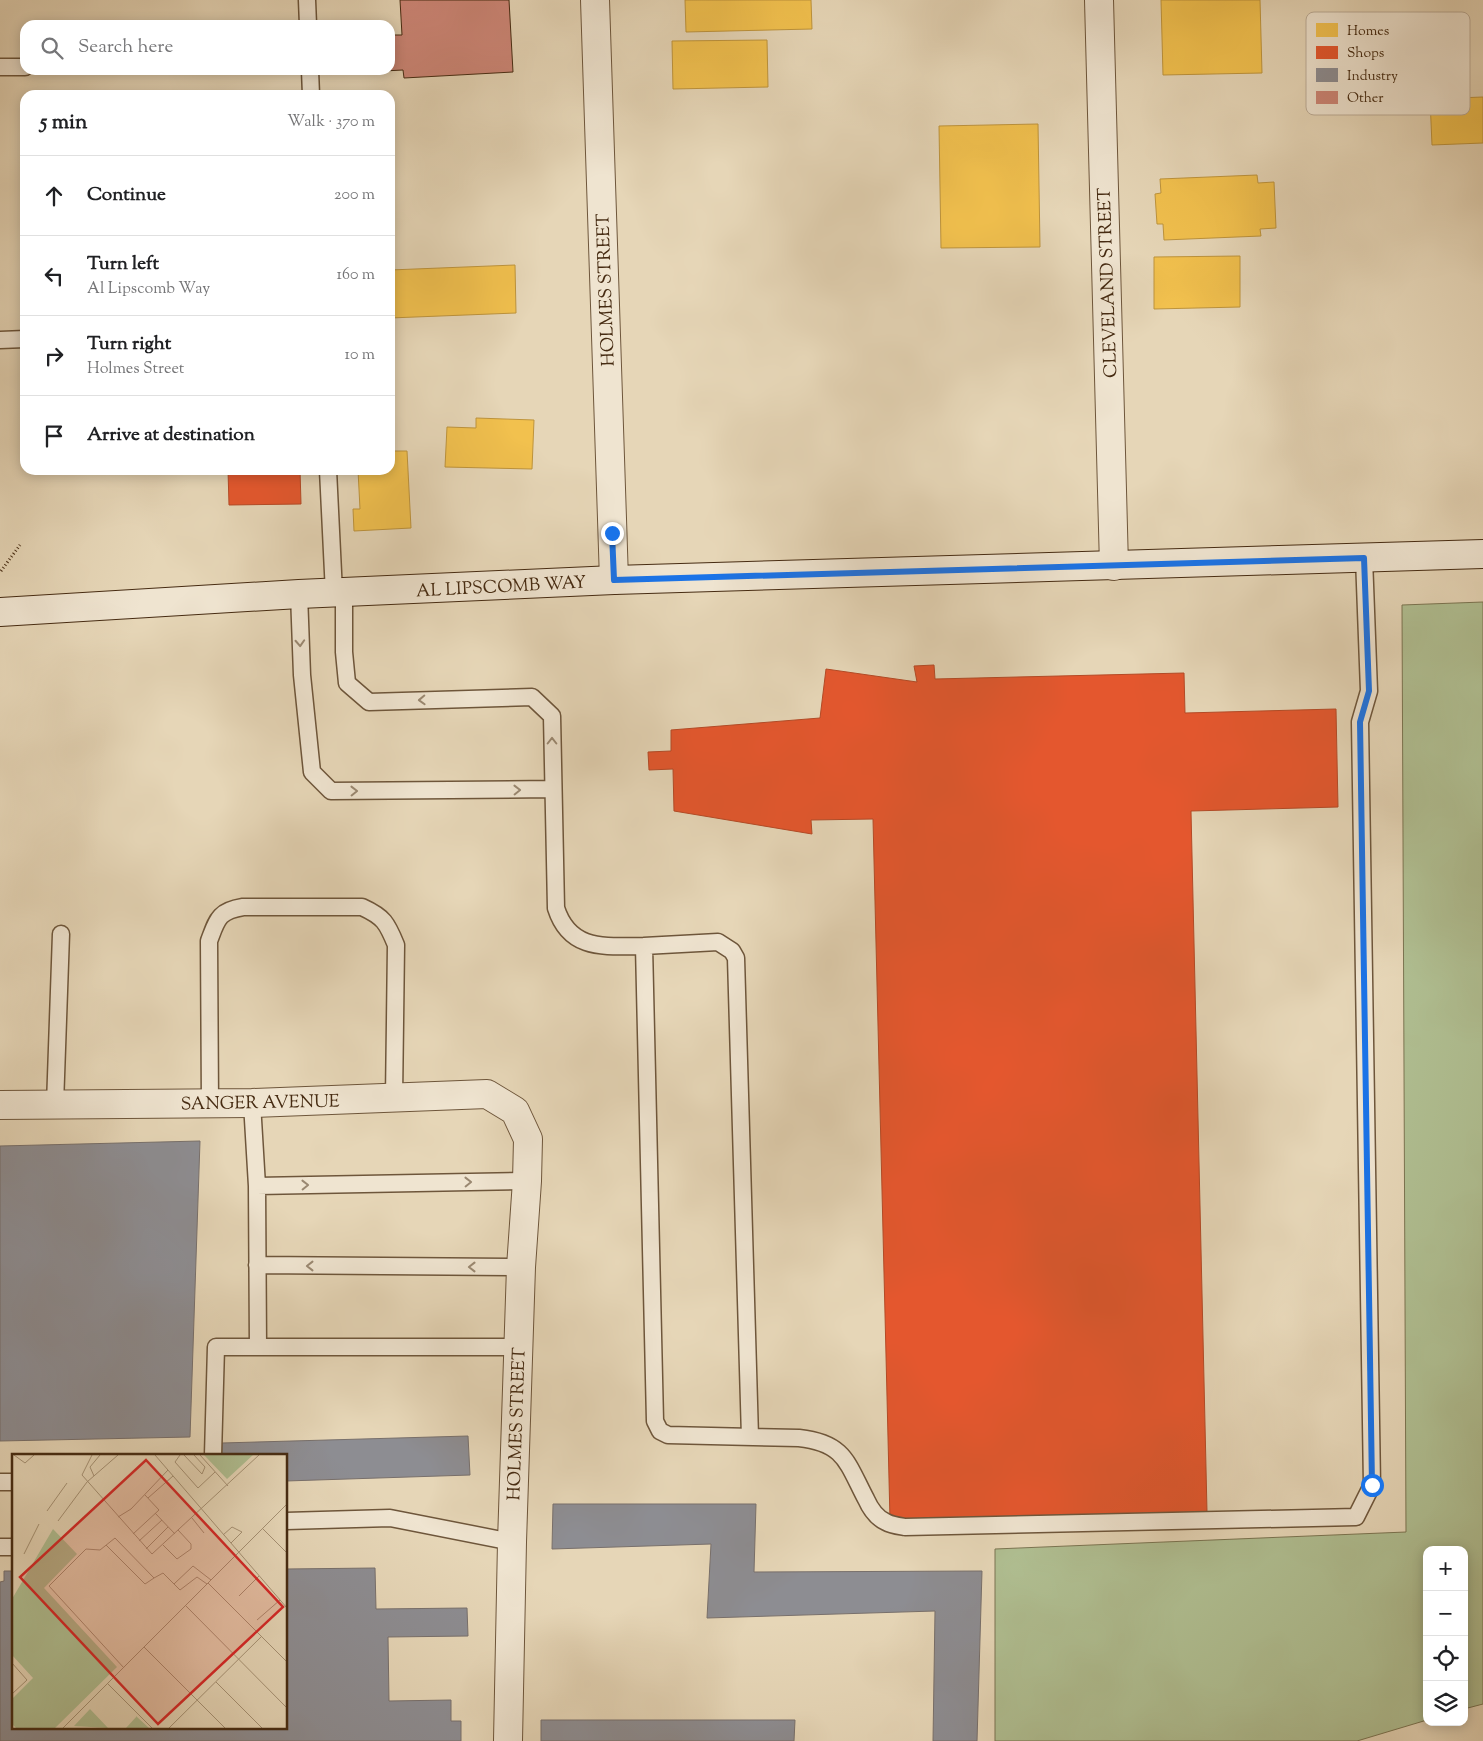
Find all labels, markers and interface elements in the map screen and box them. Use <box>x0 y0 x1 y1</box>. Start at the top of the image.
legend <box>1306 12 1470 115</box>
search box <box>20 20 395 75</box>
text: Homes <box>1347 22 1389 42</box>
icon: search <box>38 34 66 62</box>
text: Search here <box>78 34 173 61</box>
text: Shops <box>1347 44 1384 64</box>
text: Industry <box>1347 67 1398 87</box>
text: Other <box>1347 89 1384 109</box>
text: 5 min <box>40 108 87 138</box>
text: Walk · 370 m <box>287 111 375 134</box>
icon: ahead <box>40 182 68 210</box>
text: Continue <box>87 182 166 209</box>
text: 200 m <box>334 184 375 207</box>
street label: CLEVELAND STREET <box>1093 187 1125 378</box>
street label: HOLMES STREET <box>591 213 623 367</box>
text: Turn left <box>87 251 159 278</box>
icon: left <box>40 262 68 290</box>
text: 160 m <box>337 264 375 287</box>
text: Al Lipscomb Way <box>87 278 210 301</box>
text: Turn right <box>87 331 171 358</box>
icon: right <box>40 342 68 370</box>
text: 10 m <box>345 344 375 367</box>
text: Holmes Street <box>87 358 184 381</box>
icon: arrive <box>40 422 68 450</box>
text: Arrive at destination <box>87 422 255 449</box>
route end <box>601 522 624 545</box>
street label: AL LIPSCOMB WAY <box>415 571 587 605</box>
one-way arrow <box>295 639 306 647</box>
one-way arrow <box>417 695 425 706</box>
one-way arrow <box>547 736 557 744</box>
one-way arrow <box>513 785 521 795</box>
one-way arrow <box>350 786 358 796</box>
street label: SANGER AVENUE <box>180 1090 340 1118</box>
one-way arrow <box>464 1177 472 1187</box>
one-way arrow <box>302 1180 310 1190</box>
one-way arrow <box>305 1261 313 1271</box>
one-way arrow <box>468 1262 476 1272</box>
street label: HOLMES STREET <box>502 1347 534 1501</box>
inset map <box>12 1454 288 1728</box>
route start <box>1361 1474 1384 1497</box>
map controls <box>1423 1546 1468 1726</box>
button: + <box>1423 1546 1468 1591</box>
button: − <box>1423 1591 1468 1636</box>
button: locate <box>1423 1636 1468 1681</box>
button: layers <box>1423 1681 1468 1726</box>

